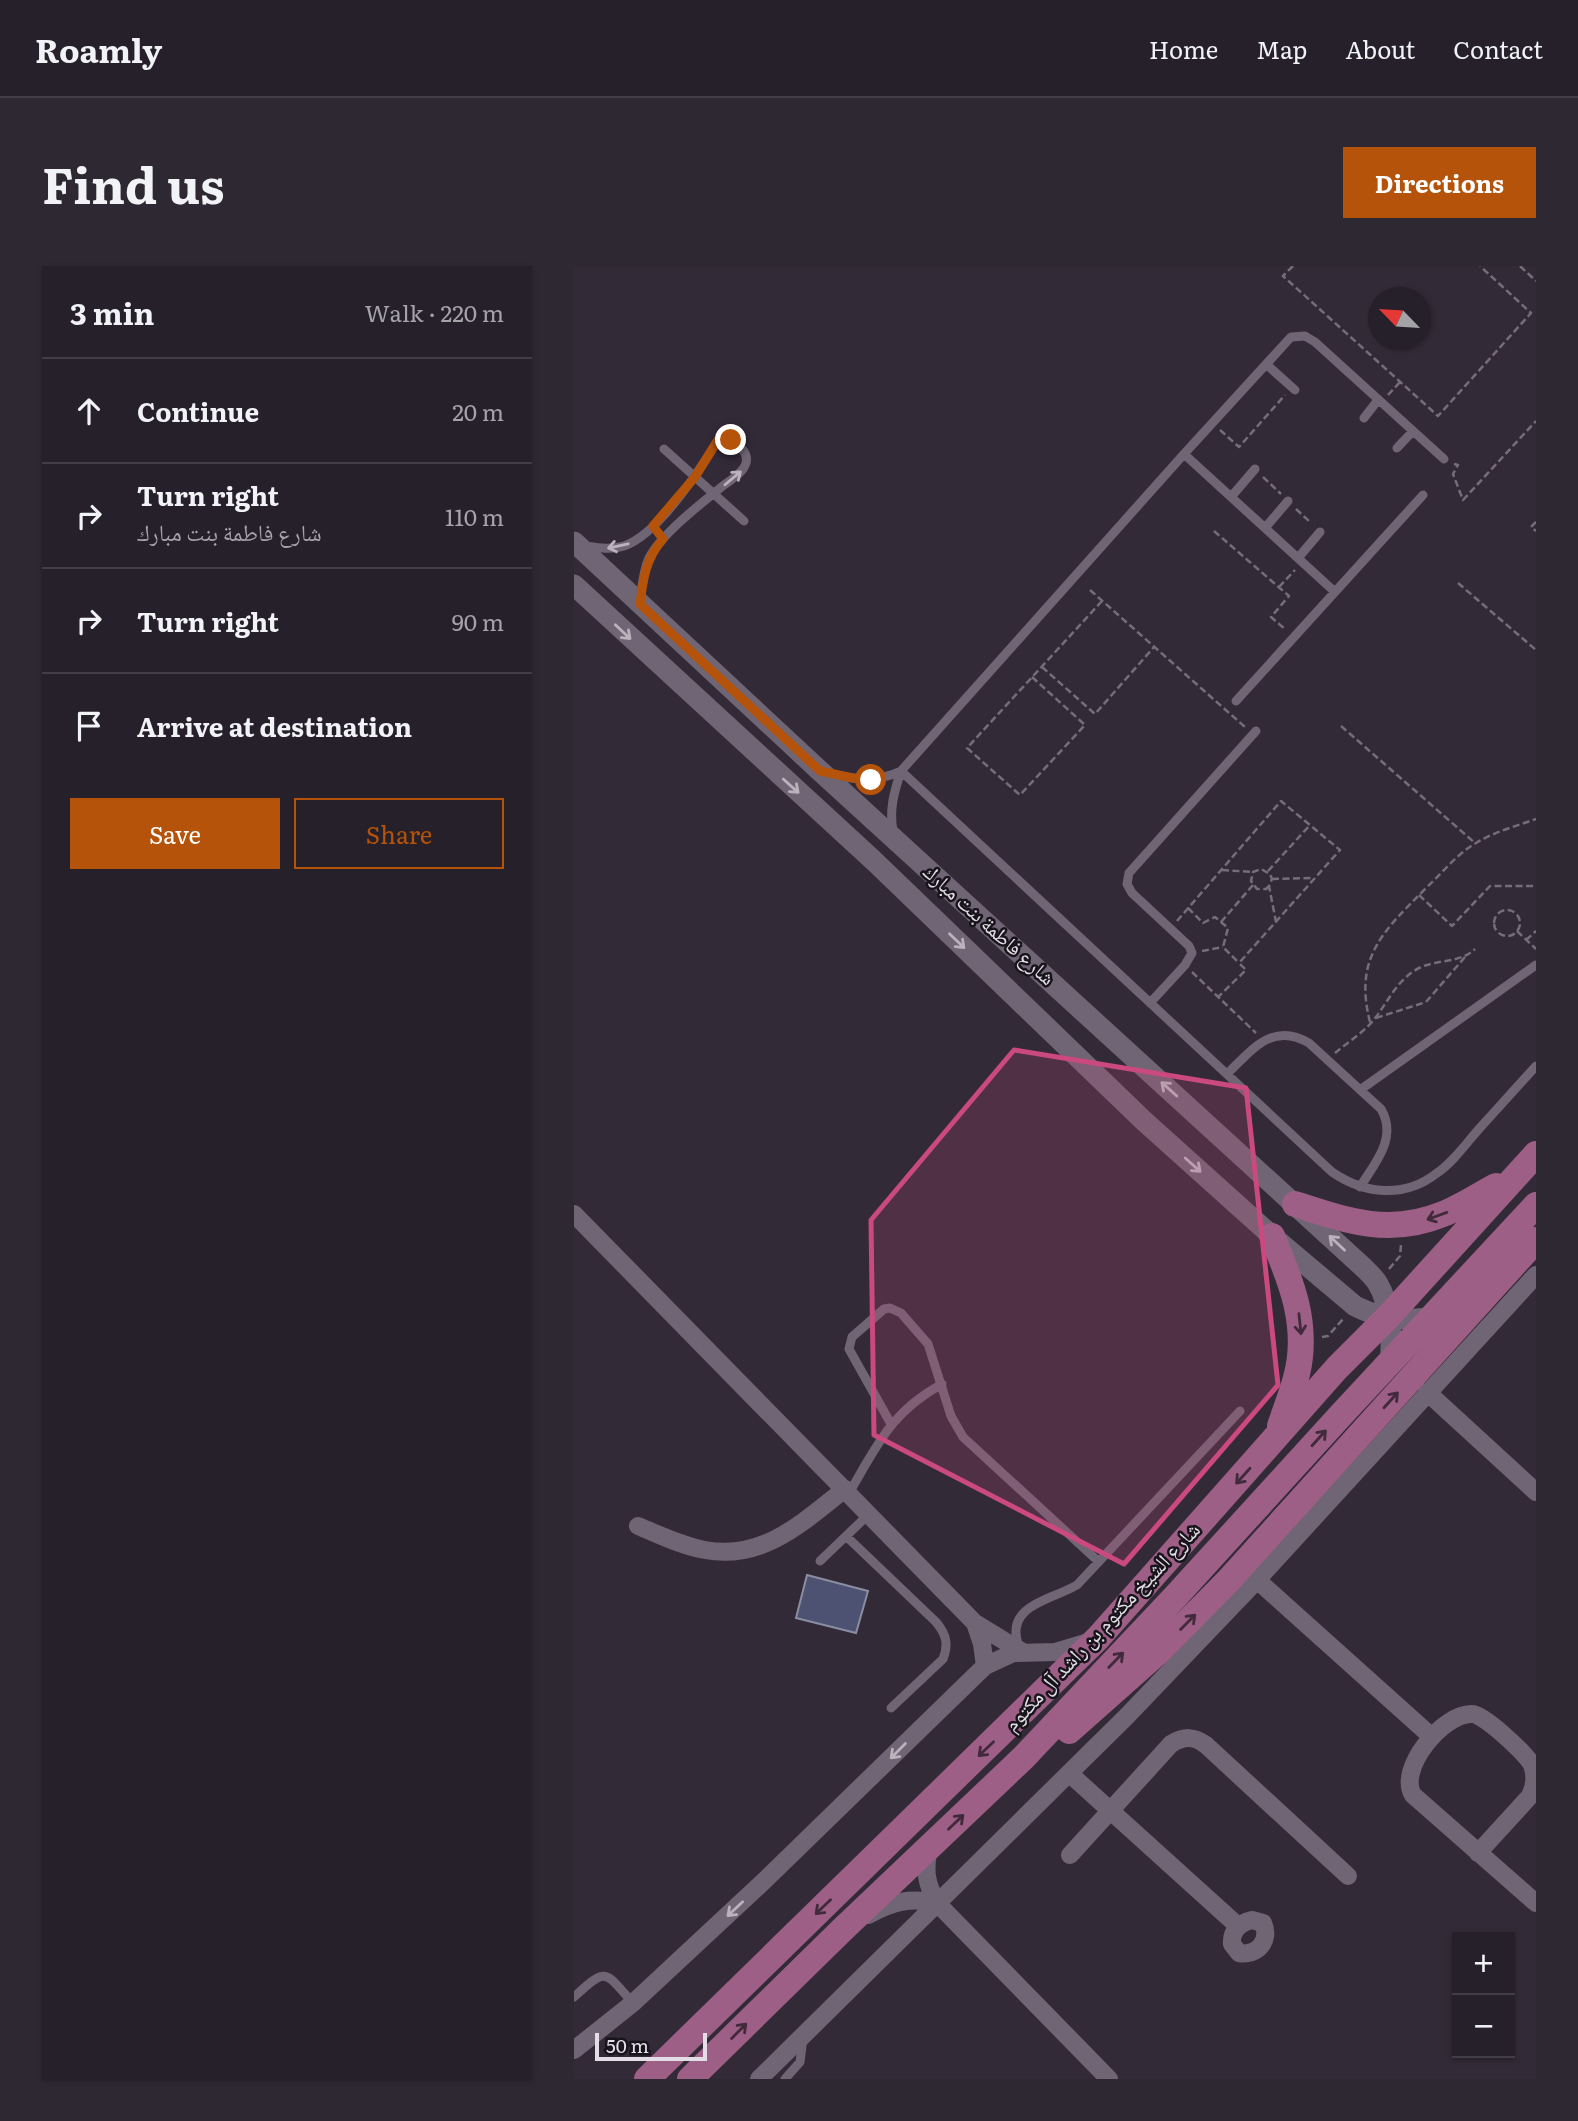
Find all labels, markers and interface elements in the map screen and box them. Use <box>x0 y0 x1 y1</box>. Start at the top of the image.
text: Roamly <box>35 24 162 73</box>
text: Home <box>1149 31 1218 66</box>
text: Map <box>1256 31 1307 66</box>
text: About <box>1345 31 1415 66</box>
text: Contact <box>1453 31 1543 66</box>
text: Find us <box>42 146 225 219</box>
button: Directions <box>1343 147 1536 218</box>
north arrow <box>1368 287 1431 350</box>
text: 3 min <box>70 290 154 334</box>
text: Walk · 220 m <box>365 295 504 329</box>
text: Continue <box>137 391 259 430</box>
icon: ahead <box>70 392 108 430</box>
text: 20 m <box>452 394 504 428</box>
route end <box>715 424 746 455</box>
one-way arrow <box>724 470 742 485</box>
text: Turn right <box>137 475 279 514</box>
icon: right <box>70 497 108 535</box>
text: 110 m <box>445 499 504 533</box>
text: شارع فاطمة بنت مبارك <box>137 514 322 548</box>
one-way arrow <box>607 539 630 553</box>
text: Turn right <box>137 601 279 640</box>
icon: right <box>70 602 108 640</box>
text: 90 m <box>452 604 504 638</box>
one-way arrow <box>614 624 631 641</box>
text: Arrive at destination <box>137 706 412 745</box>
icon: arrive <box>70 707 108 745</box>
route start <box>855 764 886 795</box>
one-way arrow <box>782 778 800 794</box>
button: Save <box>70 798 280 869</box>
button: Share <box>294 798 504 869</box>
street label: شارع فاطمة بنت مبارك <box>918 855 1064 991</box>
one-way arrow <box>948 933 965 950</box>
one-way arrow <box>1160 1081 1178 1097</box>
one-way arrow <box>1184 1157 1202 1173</box>
one-way arrow <box>1426 1211 1448 1224</box>
one-way arrow <box>1328 1235 1346 1251</box>
one-way arrow <box>1294 1312 1307 1335</box>
one-way arrow <box>1383 1392 1400 1409</box>
one-way arrow <box>1311 1430 1327 1448</box>
one-way arrow <box>1235 1467 1251 1485</box>
street label: شارع الشيخ مكتوم بن راشد آل مكتوم <box>995 1514 1206 1738</box>
one-way arrow <box>1179 1613 1196 1630</box>
one-way arrow <box>1107 1652 1124 1669</box>
one-way arrow <box>978 1740 995 1757</box>
one-way arrow <box>890 1742 907 1759</box>
one-way arrow <box>947 1814 964 1831</box>
one-way arrow <box>815 1899 832 1916</box>
one-way arrow <box>726 1901 744 1917</box>
map controls <box>1452 1932 1515 2058</box>
button: + <box>1452 1932 1515 1995</box>
button: − <box>1452 1995 1515 2058</box>
one-way arrow <box>730 2023 747 2040</box>
scale bar <box>595 2030 707 2062</box>
text: 50 m <box>606 2031 649 2059</box>

